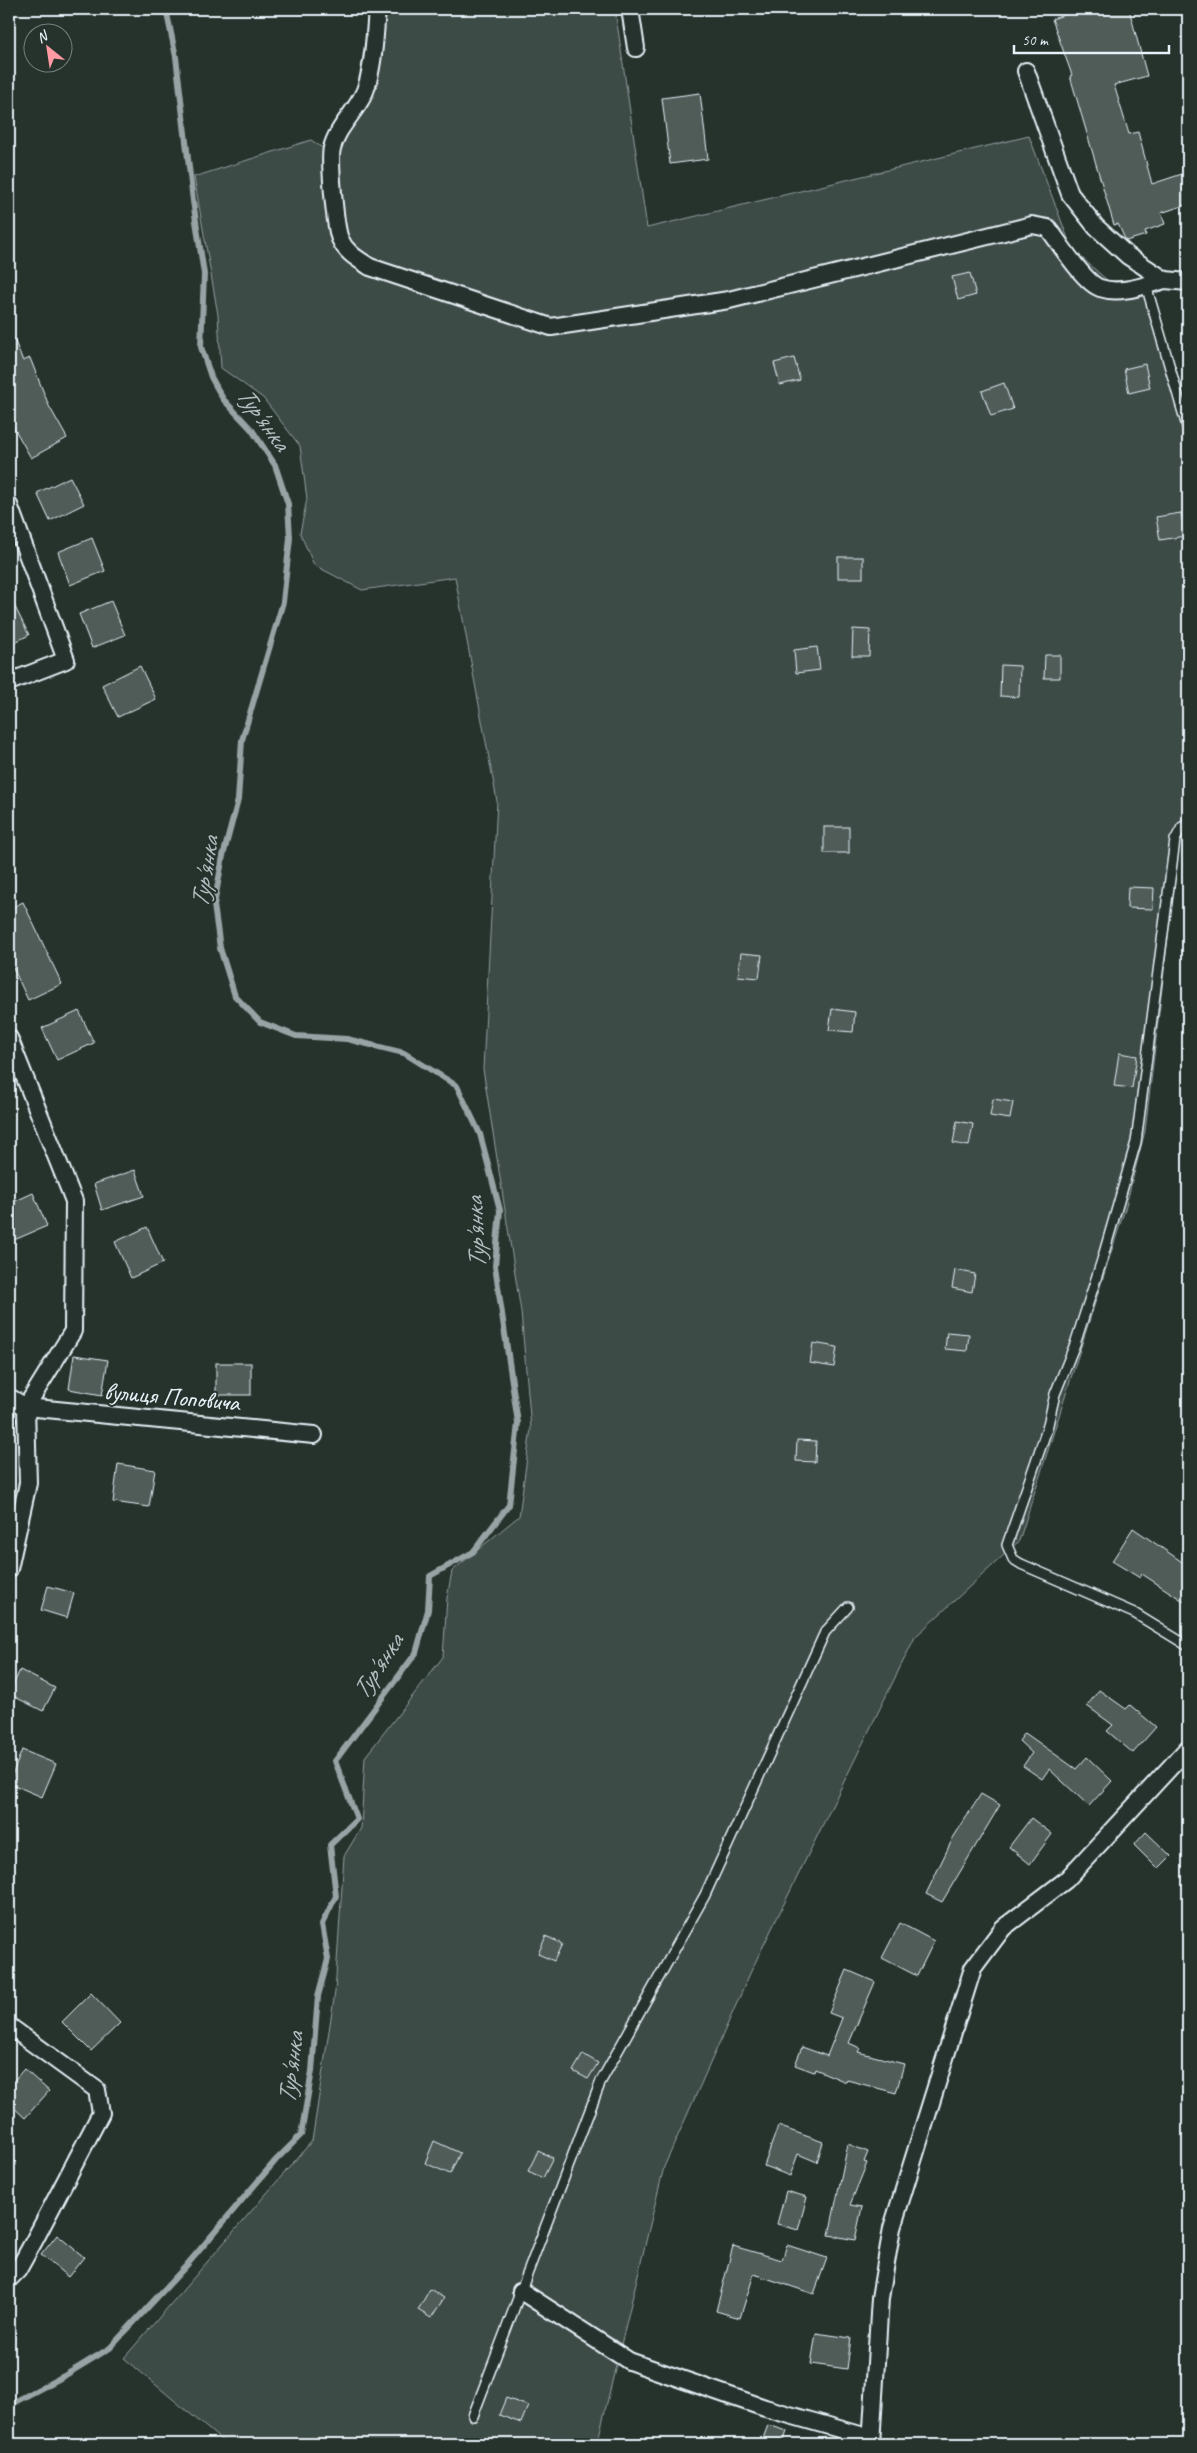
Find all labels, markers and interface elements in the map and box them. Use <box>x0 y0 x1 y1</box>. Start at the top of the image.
north arrow <box>22 22 72 72</box>
scale bar <box>1014 22 1170 54</box>
text: N <box>34 26 52 47</box>
text: 50 m <box>1022 31 1049 50</box>
water label: Тур'янка <box>229 380 299 459</box>
water label: Тур'янка <box>183 832 227 910</box>
water label: Тур'янка <box>457 1194 494 1269</box>
street label: вулиця Поповича <box>103 1375 243 1419</box>
water label: Тур'янка <box>344 1625 412 1705</box>
water label: Тур'янка <box>270 2028 312 2105</box>

